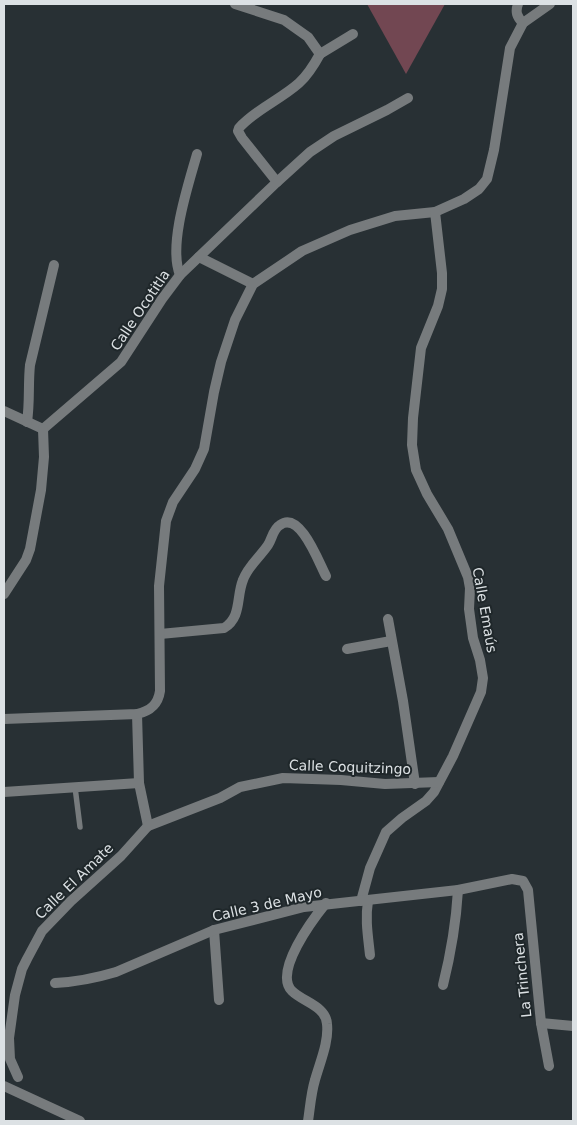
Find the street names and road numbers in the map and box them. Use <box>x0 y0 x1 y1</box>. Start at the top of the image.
street label: Calle Ocotitla <box>107 267 173 353</box>
street label: Calle Emaús <box>470 566 500 654</box>
street label: Calle Coquitzingo <box>289 757 411 777</box>
street label: Calle El Amate <box>32 840 116 922</box>
street label: Calle 3 de Mayo <box>211 884 323 924</box>
street label: La Trinchera <box>510 932 534 1018</box>

